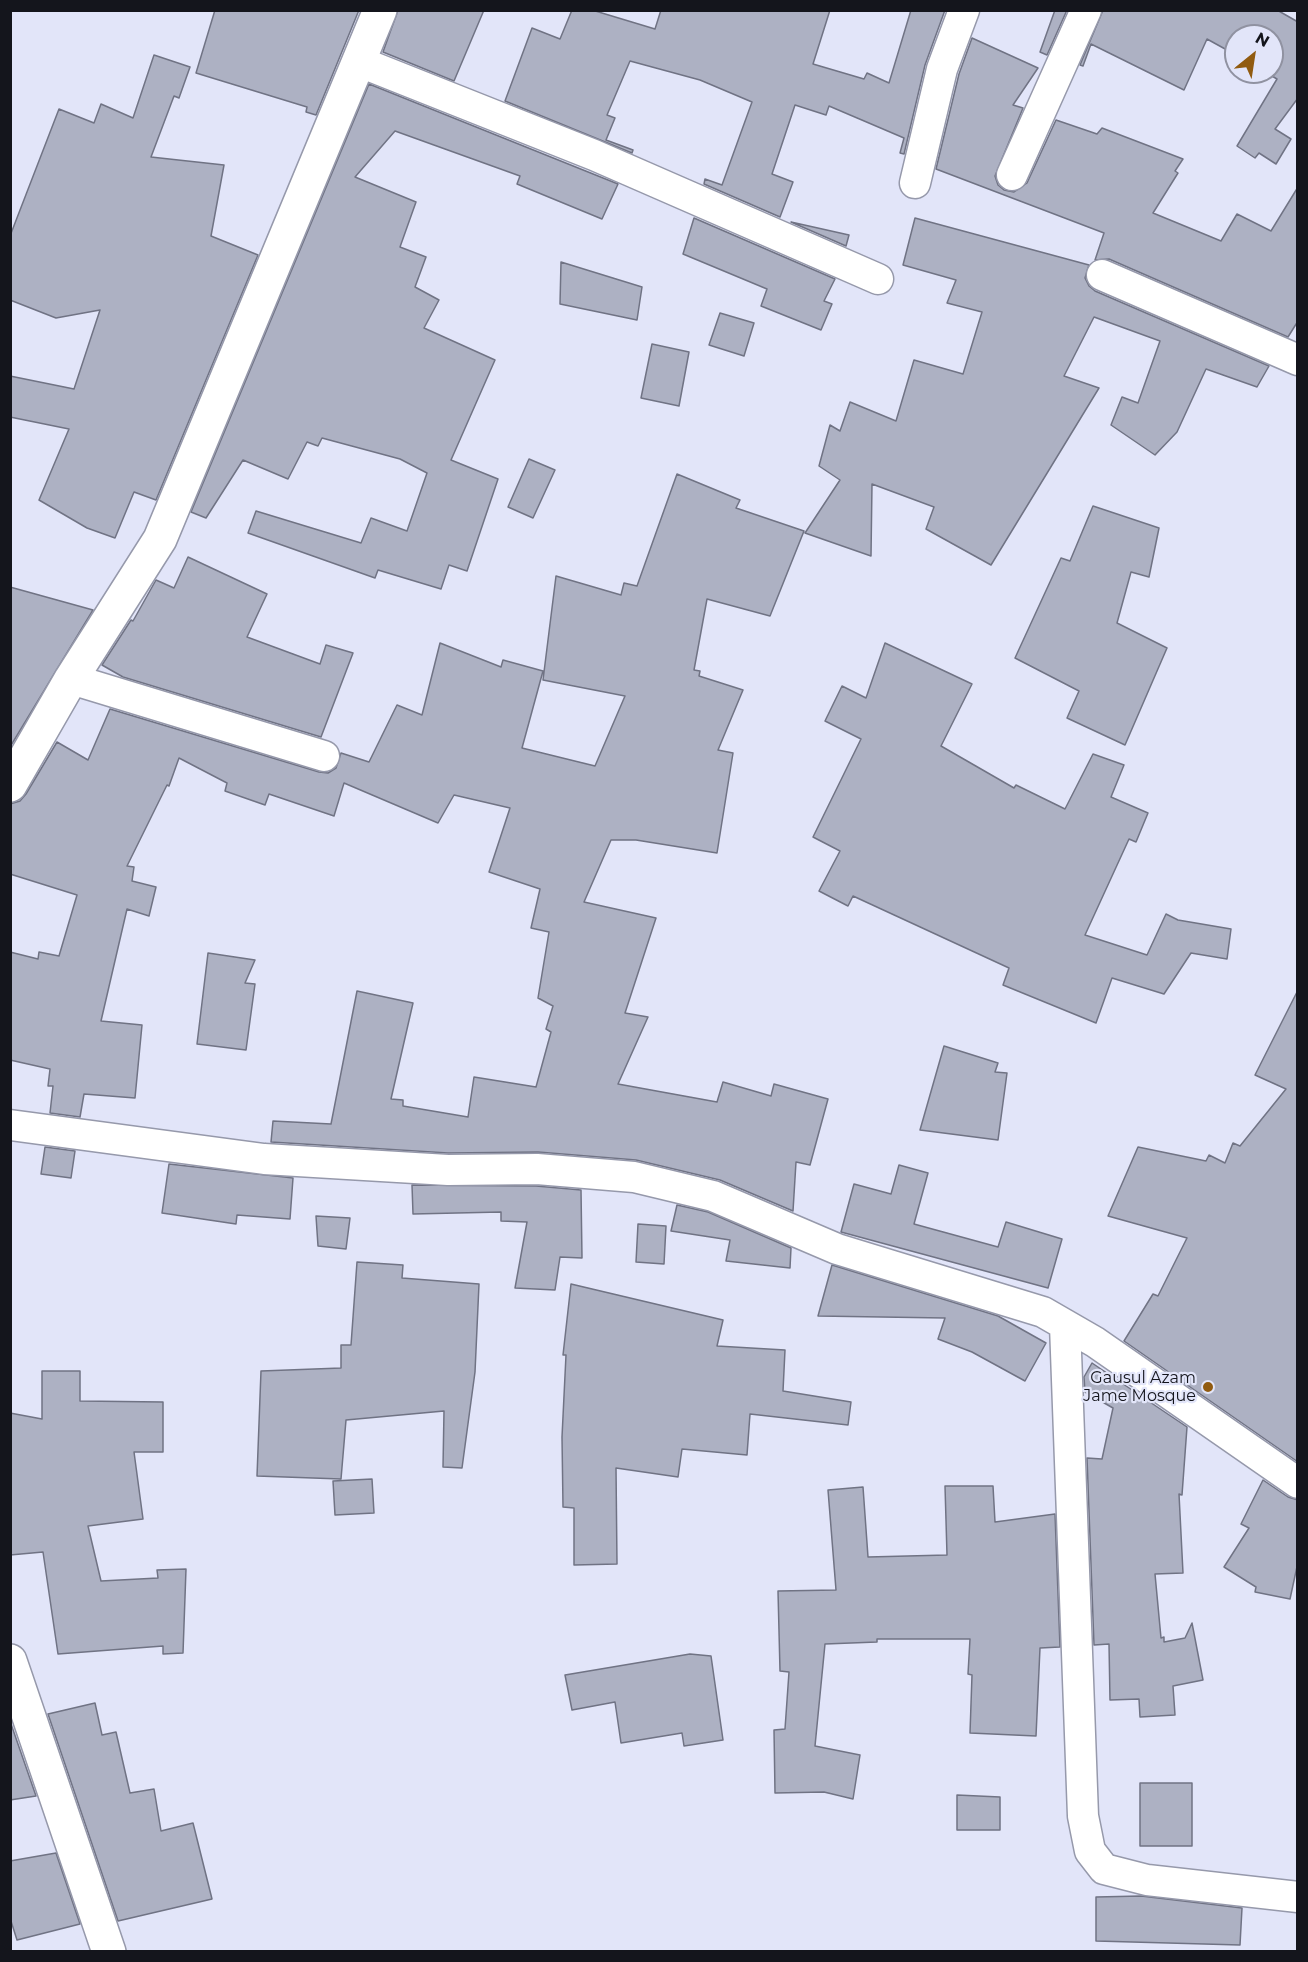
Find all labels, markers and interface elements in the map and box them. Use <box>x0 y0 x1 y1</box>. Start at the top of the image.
north arrow <box>1224 24 1284 84</box>
text: N <box>1252 28 1273 51</box>
place label: Gausul Azam Jame Mosque <box>1083 1368 1196 1406</box>
marker: Gausul Azam Jame Mosque <box>1201 1380 1215 1394</box>

